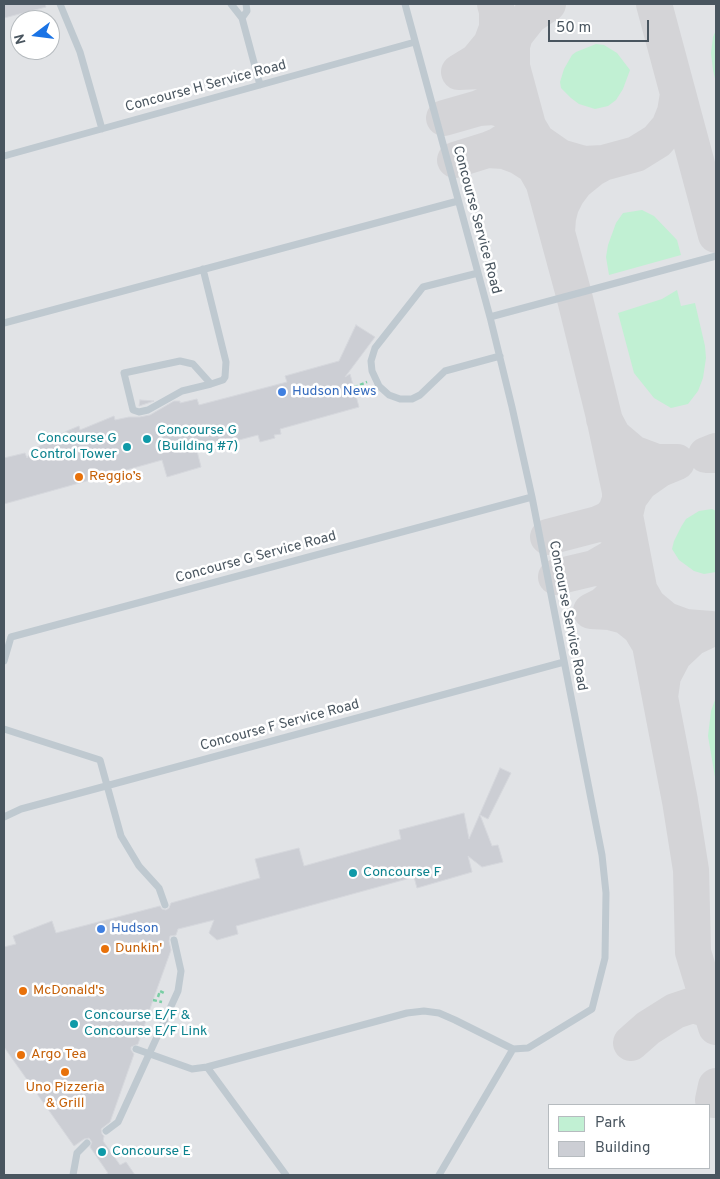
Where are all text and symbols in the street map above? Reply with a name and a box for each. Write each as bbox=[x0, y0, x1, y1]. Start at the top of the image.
north arrow bbox=[10, 10, 60, 60]
scale bar bbox=[550, 10, 651, 42]
text: 50 m bbox=[556, 19, 591, 38]
text: N bbox=[11, 32, 31, 46]
street label: Concourse H Service Road bbox=[124, 57, 288, 117]
street label: Concourse Service Road bbox=[448, 144, 504, 296]
place label: Hudson News bbox=[292, 384, 377, 400]
marker: Hudson News bbox=[276, 386, 288, 398]
place label: Concourse G (Building #7) bbox=[157, 423, 238, 456]
place label: Concourse G Control Tower bbox=[30, 431, 117, 464]
marker: Concourse G (Building #7) bbox=[141, 433, 153, 445]
marker: Concourse G Control Tower bbox=[121, 441, 133, 453]
place label: Reggio’s bbox=[89, 469, 142, 485]
marker: Reggio’s bbox=[73, 471, 85, 483]
street label: Concourse G Service Road bbox=[174, 528, 338, 588]
street label: Concourse Service Road bbox=[544, 539, 590, 693]
street label: Concourse F Service Road bbox=[199, 697, 361, 755]
place label: Concourse F bbox=[363, 865, 441, 881]
marker: Concourse F bbox=[347, 867, 359, 879]
place label: Hudson bbox=[111, 921, 159, 937]
marker: Hudson bbox=[95, 923, 107, 935]
place label: Dunkin' bbox=[115, 941, 162, 957]
marker: Dunkin' bbox=[99, 943, 111, 955]
place label: McDonald's bbox=[33, 983, 105, 999]
marker: McDonald's bbox=[17, 985, 29, 997]
place label: Concourse E/F & Concourse E/F Link bbox=[84, 1008, 207, 1040]
marker: Concourse E/F & Concourse E/F Link bbox=[68, 1018, 80, 1030]
place label: Argo Tea bbox=[31, 1047, 86, 1063]
marker: Argo Tea bbox=[15, 1049, 27, 1061]
marker: Uno Pizzeria & Grill bbox=[59, 1066, 71, 1078]
place label: Uno Pizzeria & Grill bbox=[25, 1080, 105, 1112]
legend bbox=[548, 1104, 710, 1169]
text: Park bbox=[595, 1114, 626, 1133]
text: Building bbox=[595, 1139, 650, 1158]
place label: Concourse E bbox=[112, 1144, 191, 1160]
marker: Concourse E bbox=[96, 1146, 108, 1158]

